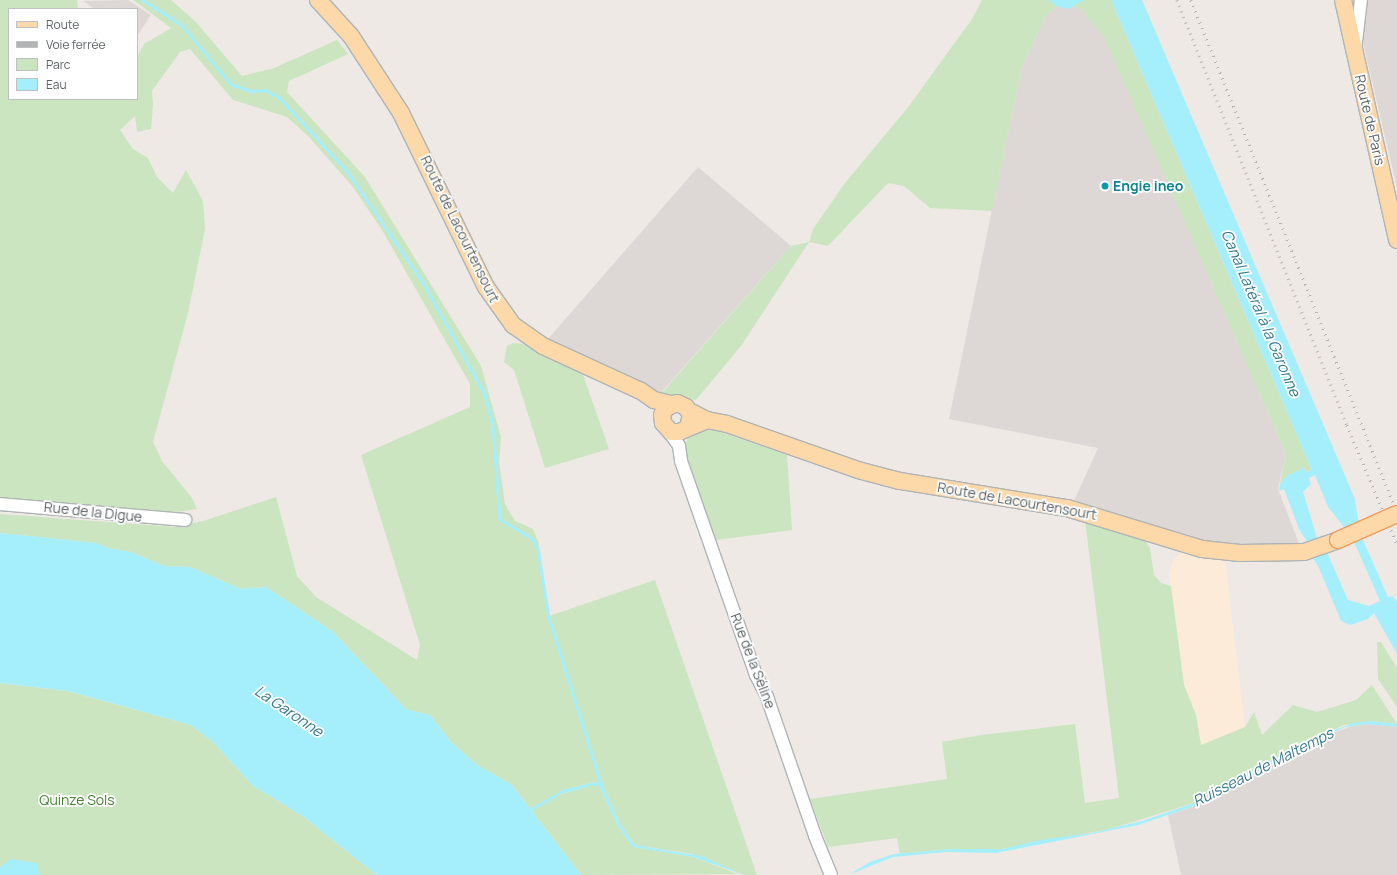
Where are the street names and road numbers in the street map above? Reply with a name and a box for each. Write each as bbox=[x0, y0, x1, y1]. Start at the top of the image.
street label: Route de Paris bbox=[1351, 73, 1389, 167]
street label: Route de Lacourtensourt bbox=[417, 153, 503, 305]
street label: Route de Lacourtensourt bbox=[936, 479, 1098, 523]
street label: Rue de la Digue bbox=[43, 498, 143, 526]
street label: Rue de la Séline bbox=[727, 611, 779, 711]

